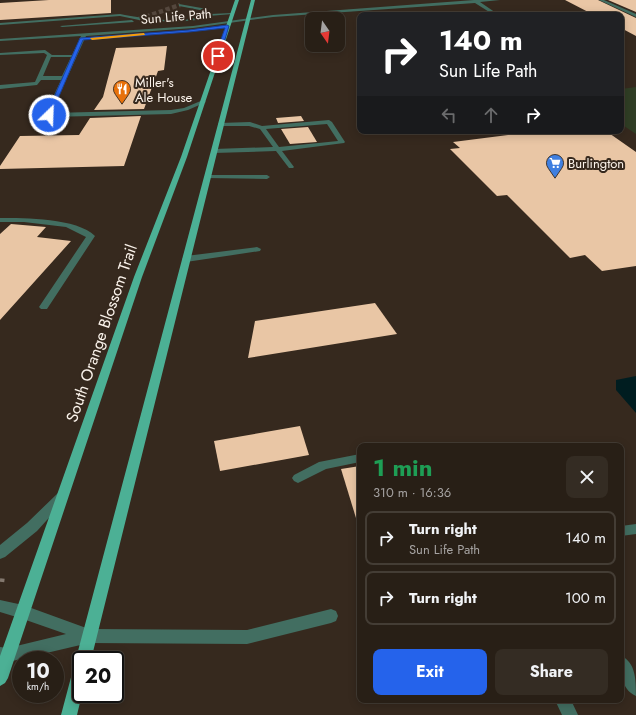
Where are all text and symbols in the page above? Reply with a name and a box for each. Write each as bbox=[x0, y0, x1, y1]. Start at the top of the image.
street label: Sun Life Path bbox=[140, 4, 212, 29]
north arrow bbox=[305, 12, 345, 52]
map controls bbox=[305, 12, 345, 52]
text: 140 m bbox=[439, 20, 523, 61]
icon: right bbox=[373, 28, 425, 80]
pin bbox=[201, 39, 235, 73]
icon: arrive bbox=[207, 45, 229, 67]
text: Sun Life Path bbox=[439, 58, 538, 84]
place label: Miller's Ale House bbox=[135, 73, 193, 107]
restaurant icon: Miller's Ale House bbox=[112, 79, 132, 104]
position arrow bbox=[28, 94, 70, 136]
icon: left bbox=[438, 104, 460, 126]
icon: ahead bbox=[480, 104, 502, 126]
icon: right bbox=[522, 104, 544, 126]
supermarket icon: Burlington bbox=[545, 153, 565, 178]
place label: Burlington bbox=[568, 154, 624, 173]
street label: South Orange Blossom Trail bbox=[60, 241, 143, 425]
text: 1 min bbox=[373, 450, 433, 485]
button: close bbox=[566, 456, 608, 498]
text: 310 m · 16:36 bbox=[373, 483, 451, 502]
text: Turn right bbox=[409, 518, 477, 540]
icon: right bbox=[375, 527, 397, 549]
text: 140 m bbox=[565, 527, 606, 549]
text: Sun Life Path bbox=[409, 540, 480, 559]
icon: right bbox=[375, 587, 397, 609]
text: Turn right bbox=[409, 587, 477, 609]
text: 100 m bbox=[565, 587, 606, 609]
button: Exit bbox=[373, 649, 487, 695]
button: Share bbox=[495, 649, 608, 695]
speed limit sign: 20 bbox=[72, 651, 124, 703]
text: 10 bbox=[26, 657, 50, 686]
text: km/h bbox=[27, 679, 49, 694]

